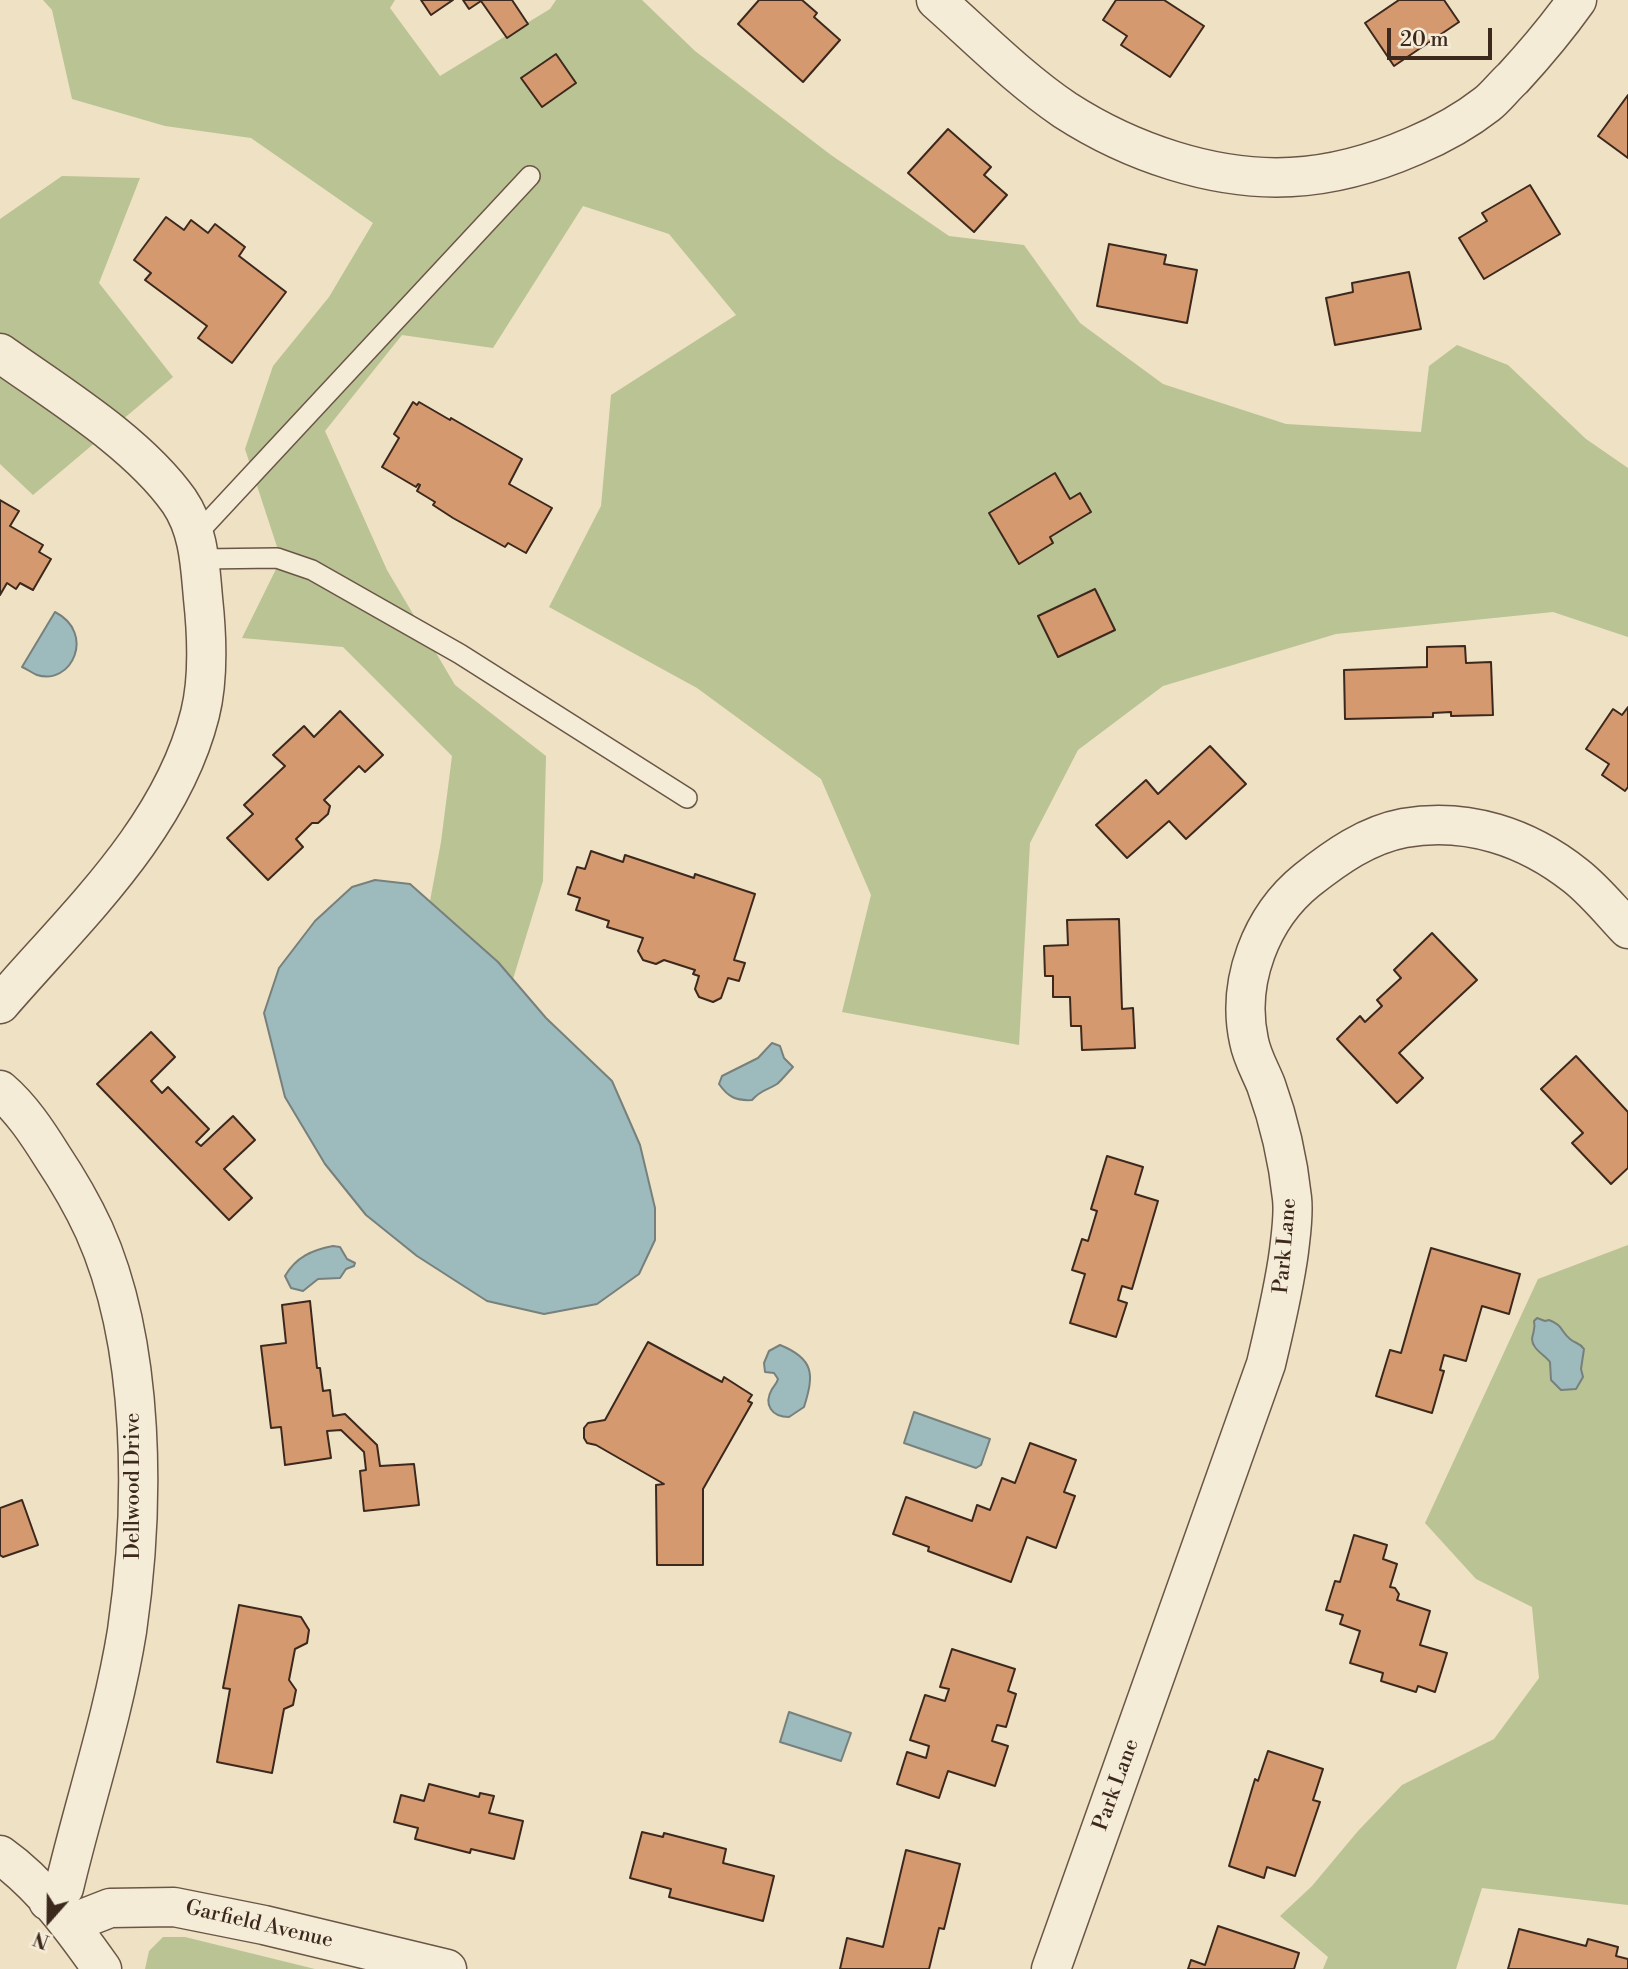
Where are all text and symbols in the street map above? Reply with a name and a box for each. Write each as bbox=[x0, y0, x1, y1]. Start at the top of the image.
scale bar bbox=[1390, 14, 1495, 58]
text: 20 m bbox=[1400, 27, 1449, 53]
street label: Park Lane bbox=[1269, 1197, 1303, 1295]
street label: Dellwood Drive bbox=[121, 1413, 147, 1559]
street label: Park Lane bbox=[1089, 1736, 1145, 1834]
north arrow bbox=[14, 1885, 84, 1955]
street label: Garfield Avenue bbox=[183, 1896, 335, 1954]
text: N bbox=[30, 1926, 53, 1954]

